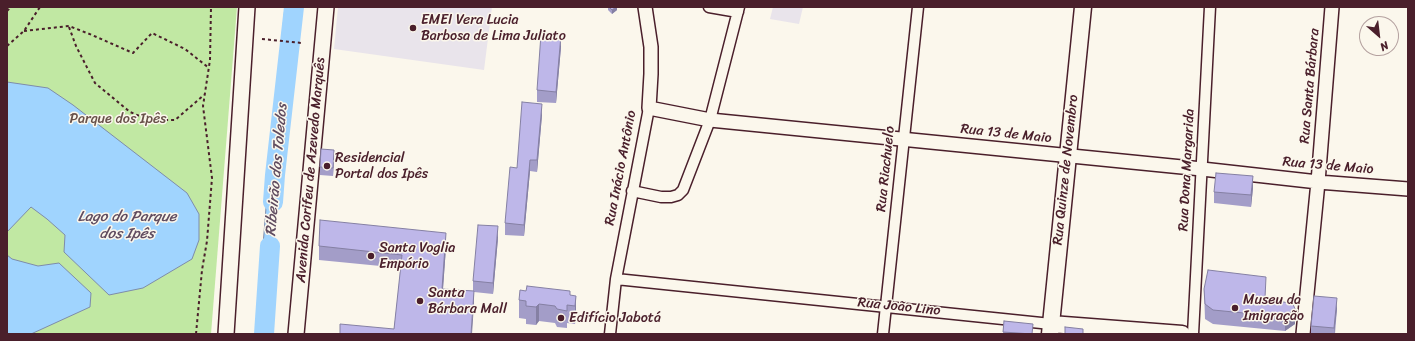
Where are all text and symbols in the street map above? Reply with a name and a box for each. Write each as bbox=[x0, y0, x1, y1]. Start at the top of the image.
place label: EMEI Vera Lucia Barbosa de Lima Juliato bbox=[421, 12, 566, 44]
north arrow bbox=[1359, 16, 1399, 56]
marker: EMEI Vera Lucia Barbosa de Lima Juliato bbox=[408, 23, 418, 33]
street label: Rua Santa Bárbara bbox=[1297, 28, 1323, 144]
text: N bbox=[1377, 36, 1392, 56]
street label: Avenida Corifeu de Azevedo Marquês bbox=[293, 57, 329, 283]
street label: Rua Quinze de Novembro bbox=[1050, 94, 1082, 246]
water label: Ribeirão dos Toledos bbox=[262, 103, 292, 237]
street label: Rua Dona Margarida bbox=[1175, 108, 1199, 232]
street label: Rua Inácio Antônio bbox=[602, 109, 640, 227]
park label: Parque dos Ipês bbox=[69, 111, 167, 127]
street label: Rua 13 de Maio bbox=[960, 121, 1052, 147]
street label: Rua Riachuelo bbox=[873, 125, 899, 213]
place label: Residencial Portal dos Ipês bbox=[335, 150, 428, 182]
street label: Rua 13 de Maio bbox=[1282, 154, 1374, 178]
marker: Residencial Portal dos Ipês bbox=[322, 161, 332, 171]
water label: Lago do Parque dos Ipês bbox=[78, 208, 176, 243]
place label: Santa Voglia Empório bbox=[379, 240, 455, 272]
marker: Santa Voglia Empório bbox=[366, 251, 376, 261]
place label: Santa Bárbara Mall bbox=[428, 285, 507, 318]
place label: Museu da Imigração bbox=[1243, 292, 1304, 324]
street label: Rua João Lino bbox=[857, 294, 941, 320]
marker: Santa Bárbara Mall bbox=[415, 296, 425, 306]
marker: Museu da Imigração bbox=[1230, 303, 1240, 313]
place label: Edifício Jabotá bbox=[569, 310, 661, 326]
marker: Edifício Jabotá bbox=[556, 313, 566, 323]

